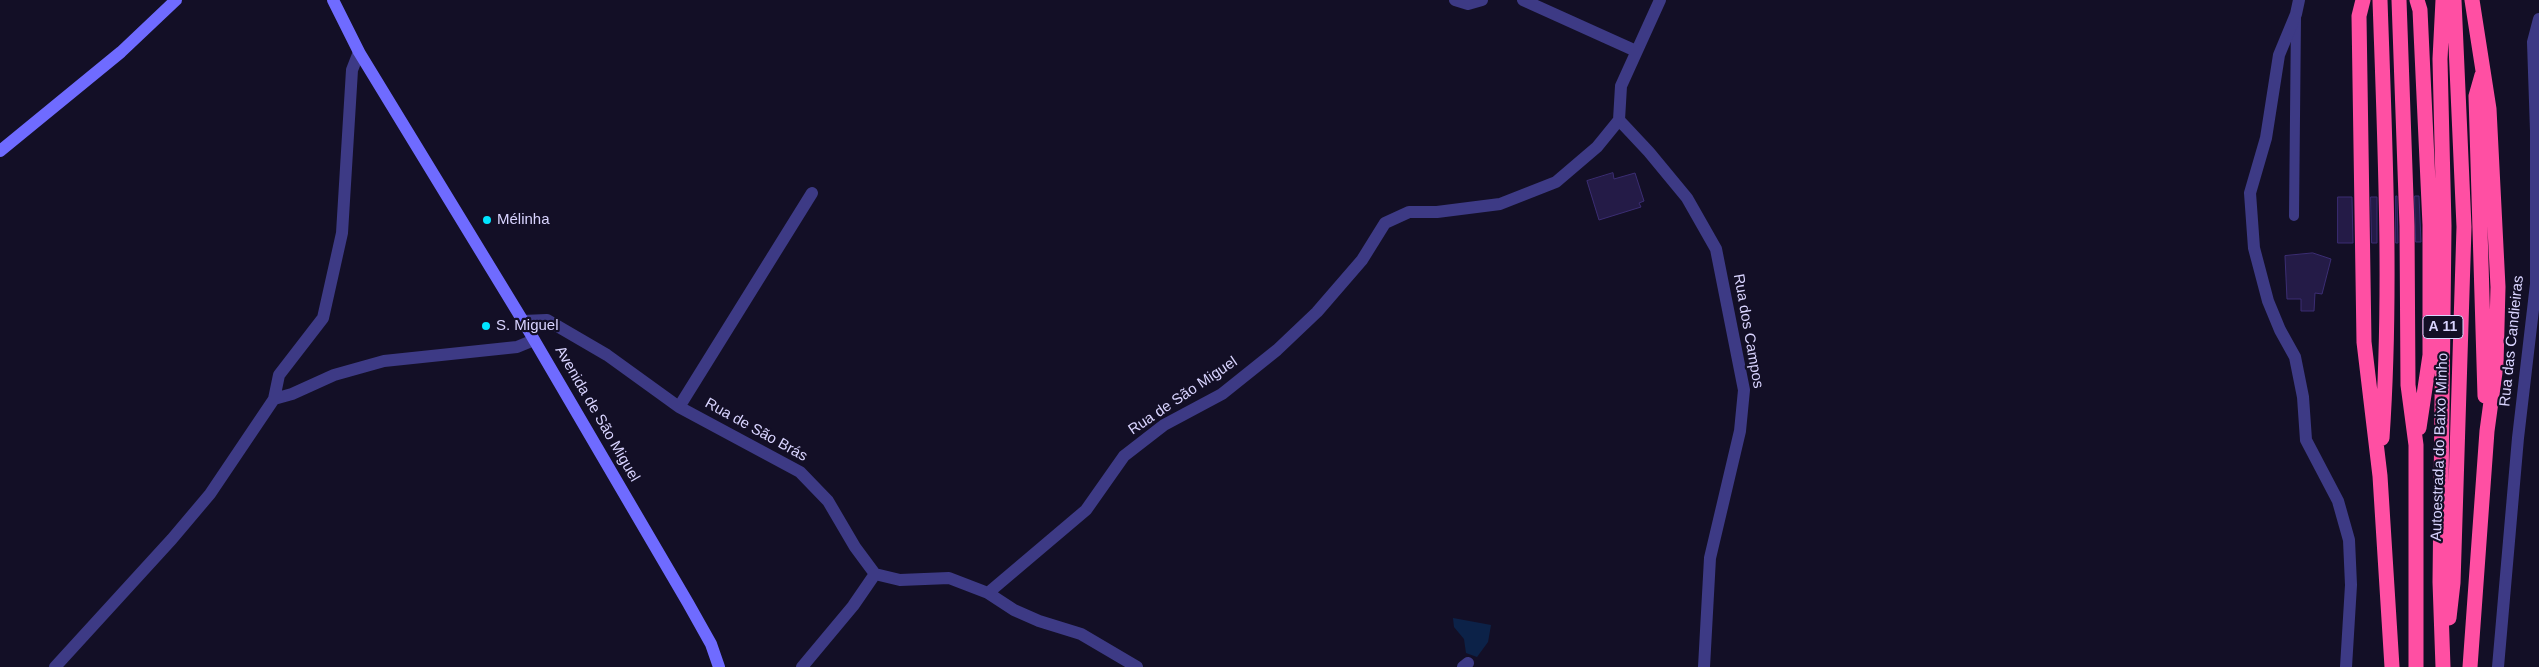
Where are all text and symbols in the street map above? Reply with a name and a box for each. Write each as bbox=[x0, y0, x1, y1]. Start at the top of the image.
place label: Mélinha bbox=[497, 211, 550, 229]
marker: Mélinha bbox=[481, 214, 493, 226]
street label: Rua dos Campos bbox=[1729, 272, 1767, 390]
street label: Rua das Candieiras bbox=[2496, 275, 2528, 407]
road number: A 11 bbox=[2423, 316, 2463, 338]
place label: S. Miguel bbox=[496, 317, 559, 335]
marker: S. Miguel bbox=[480, 320, 492, 332]
street label: Avenida de São Miguel bbox=[551, 343, 643, 485]
street label: Rua de São Miguel bbox=[1125, 353, 1241, 439]
street label: Autoestrada do Baixo Minho bbox=[2428, 353, 2452, 541]
street label: Rua de São Brás bbox=[702, 394, 810, 466]

